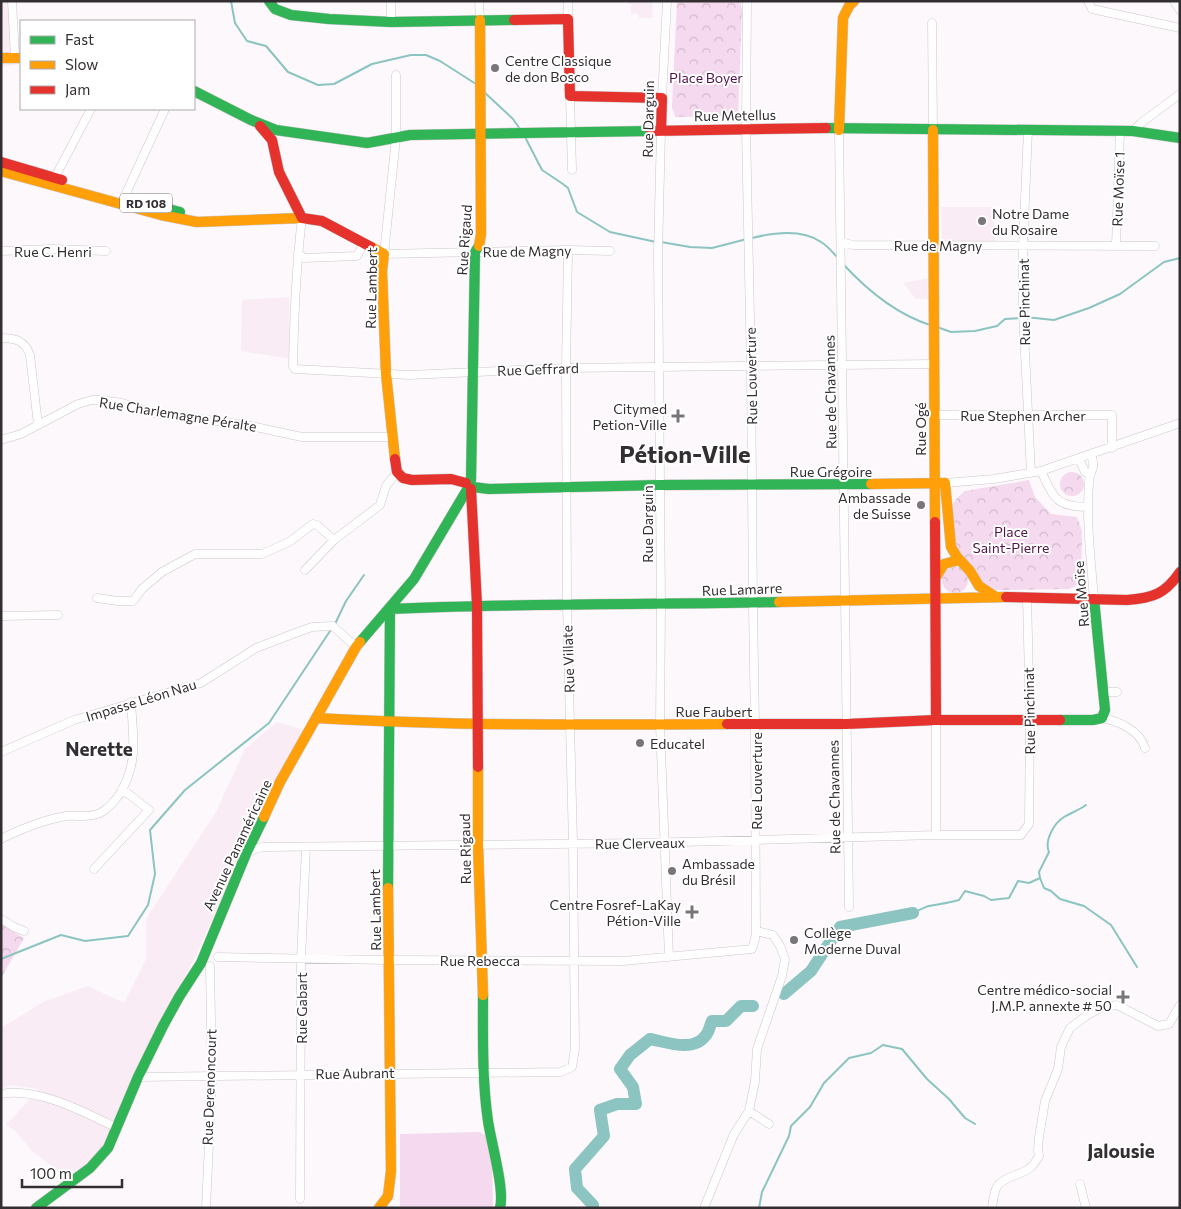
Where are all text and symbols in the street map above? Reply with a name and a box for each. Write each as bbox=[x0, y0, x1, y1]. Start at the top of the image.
legend bbox=[20, 20, 195, 110]
text: Fast bbox=[65, 30, 94, 48]
place label: Centre Classique de don Bosco bbox=[505, 52, 611, 85]
text: Slow bbox=[65, 55, 98, 73]
marker: Centre Classique de don Bosco bbox=[489, 62, 501, 74]
park label: Place Boyer bbox=[669, 69, 743, 86]
text: Jam bbox=[65, 80, 90, 98]
street label: Rue Darguin bbox=[639, 80, 657, 158]
street label: Rue Metellus bbox=[694, 106, 776, 124]
street label: Rue Moïse 1 bbox=[1108, 151, 1128, 227]
road number: RD 108 bbox=[120, 194, 172, 212]
street label: Rue Rigaud bbox=[453, 204, 475, 276]
place label: Notre Dame du Rosaire bbox=[992, 205, 1069, 238]
marker: Notre Dame du Rosaire bbox=[976, 215, 988, 227]
street label: Rue de Magny bbox=[894, 237, 982, 254]
street label: Rue de Magny bbox=[483, 242, 571, 260]
street label: Rue C. Henri bbox=[14, 243, 92, 260]
street label: Rue Lambert bbox=[362, 247, 380, 329]
street label: Rue Pinchinat bbox=[1015, 258, 1033, 346]
street label: Rue Louverture bbox=[742, 327, 760, 425]
street label: Rue de Chavannes bbox=[821, 335, 839, 449]
street label: Rue Geffrard bbox=[497, 359, 579, 379]
street label: Rue Charlemagne Péralte bbox=[98, 393, 258, 435]
place label: Citymed Petion-Ville bbox=[593, 400, 667, 433]
street label: Rue Ogé bbox=[912, 402, 929, 456]
street label: Rue Stephen Archer bbox=[960, 407, 1086, 424]
marker: Citymed Petion-Ville bbox=[671, 409, 685, 423]
district label: Pétion-Ville bbox=[619, 439, 751, 468]
street label: Rue Grégoire bbox=[790, 463, 872, 480]
street label: Rue Darguin bbox=[639, 485, 656, 563]
place label: Ambassade de Suisse bbox=[838, 489, 911, 522]
marker: Ambassade de Suisse bbox=[915, 499, 927, 511]
park label: Place Saint-Pierre bbox=[973, 523, 1049, 556]
street label: Rue Moïse bbox=[1070, 560, 1092, 628]
street label: Rue Lamarre bbox=[702, 579, 782, 599]
street label: Rue Villate bbox=[558, 625, 578, 693]
street label: Rue Pinchinat bbox=[1020, 667, 1038, 755]
street label: Impasse Léon Nau bbox=[84, 675, 198, 725]
street label: Rue Faubert bbox=[675, 703, 753, 720]
street label: Rue Louverture bbox=[748, 732, 765, 830]
place label: Educatel bbox=[650, 735, 705, 752]
district label: Nerette bbox=[65, 737, 133, 760]
marker: Educatel bbox=[634, 737, 646, 749]
street label: Rue de Chavannes bbox=[825, 740, 843, 854]
street label: Avenue Panaméricaine bbox=[199, 777, 275, 913]
street label: Rue Rigaud bbox=[456, 813, 474, 885]
street label: Rue Clerveaux bbox=[595, 834, 686, 852]
place label: Ambassade du Brésil bbox=[682, 855, 755, 888]
marker: Ambassade du Brésil bbox=[666, 865, 678, 877]
street label: Rue Lambert bbox=[366, 869, 384, 951]
place label: Centre Fosref-LaKay Pétion-Ville bbox=[550, 896, 681, 929]
marker: Centre Fosref-LaKay Pétion-Ville bbox=[685, 905, 699, 919]
place label: Collège Moderne Duval bbox=[804, 924, 901, 957]
marker: Collège Moderne Duval bbox=[788, 934, 800, 946]
street label: Rue Rebecca bbox=[440, 952, 520, 969]
street label: Rue Gabart bbox=[293, 972, 310, 1044]
place label: Centre médico-social J.M.P. annexte # 50 bbox=[977, 981, 1112, 1014]
marker: Centre médico-social J.M.P. annexte # 50 bbox=[1116, 990, 1130, 1004]
street label: Rue Derenoncourt bbox=[198, 1028, 220, 1146]
street label: Rue Aubrant bbox=[315, 1064, 395, 1082]
district label: Jalousie bbox=[1087, 1139, 1155, 1162]
scale bar bbox=[22, 1156, 122, 1188]
text: 100 m bbox=[30, 1164, 72, 1182]

